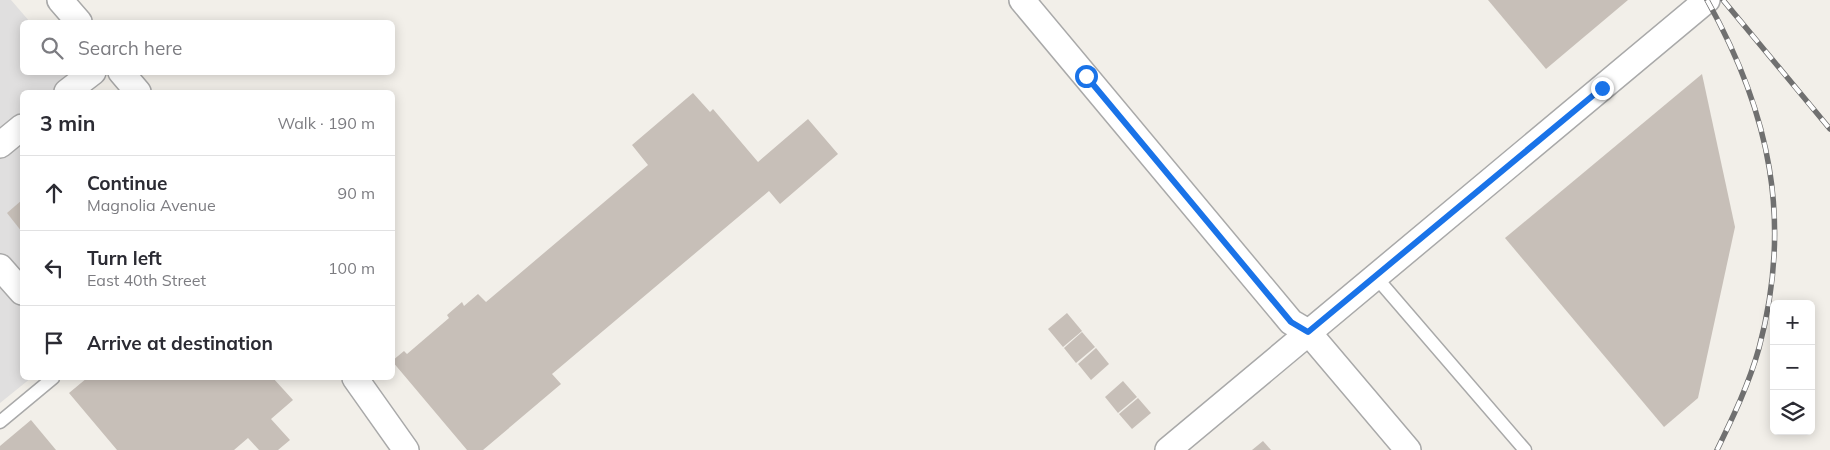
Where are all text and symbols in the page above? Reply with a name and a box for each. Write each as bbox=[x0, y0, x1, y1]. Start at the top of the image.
search box bbox=[20, 20, 395, 75]
icon: search bbox=[38, 34, 66, 62]
text: Search here bbox=[78, 36, 182, 60]
route start bbox=[1075, 65, 1098, 88]
route end bbox=[1591, 77, 1614, 100]
text: 3 min bbox=[40, 110, 95, 136]
text: Walk · 190 m bbox=[277, 113, 375, 133]
text: Continue bbox=[87, 171, 167, 195]
icon: ahead bbox=[40, 179, 68, 207]
text: 90 m bbox=[338, 183, 375, 203]
text: Magnolia Avenue bbox=[87, 195, 216, 215]
text: Turn left bbox=[87, 246, 162, 270]
icon: left bbox=[40, 254, 68, 282]
text: 100 m bbox=[328, 258, 375, 278]
text: East 40th Street bbox=[87, 270, 206, 290]
map controls bbox=[1770, 300, 1815, 435]
button: + bbox=[1770, 300, 1815, 345]
icon: arrive bbox=[40, 329, 68, 357]
text: Arrive at destination bbox=[87, 331, 273, 355]
button: − bbox=[1770, 345, 1815, 390]
button: layers bbox=[1770, 390, 1815, 435]

